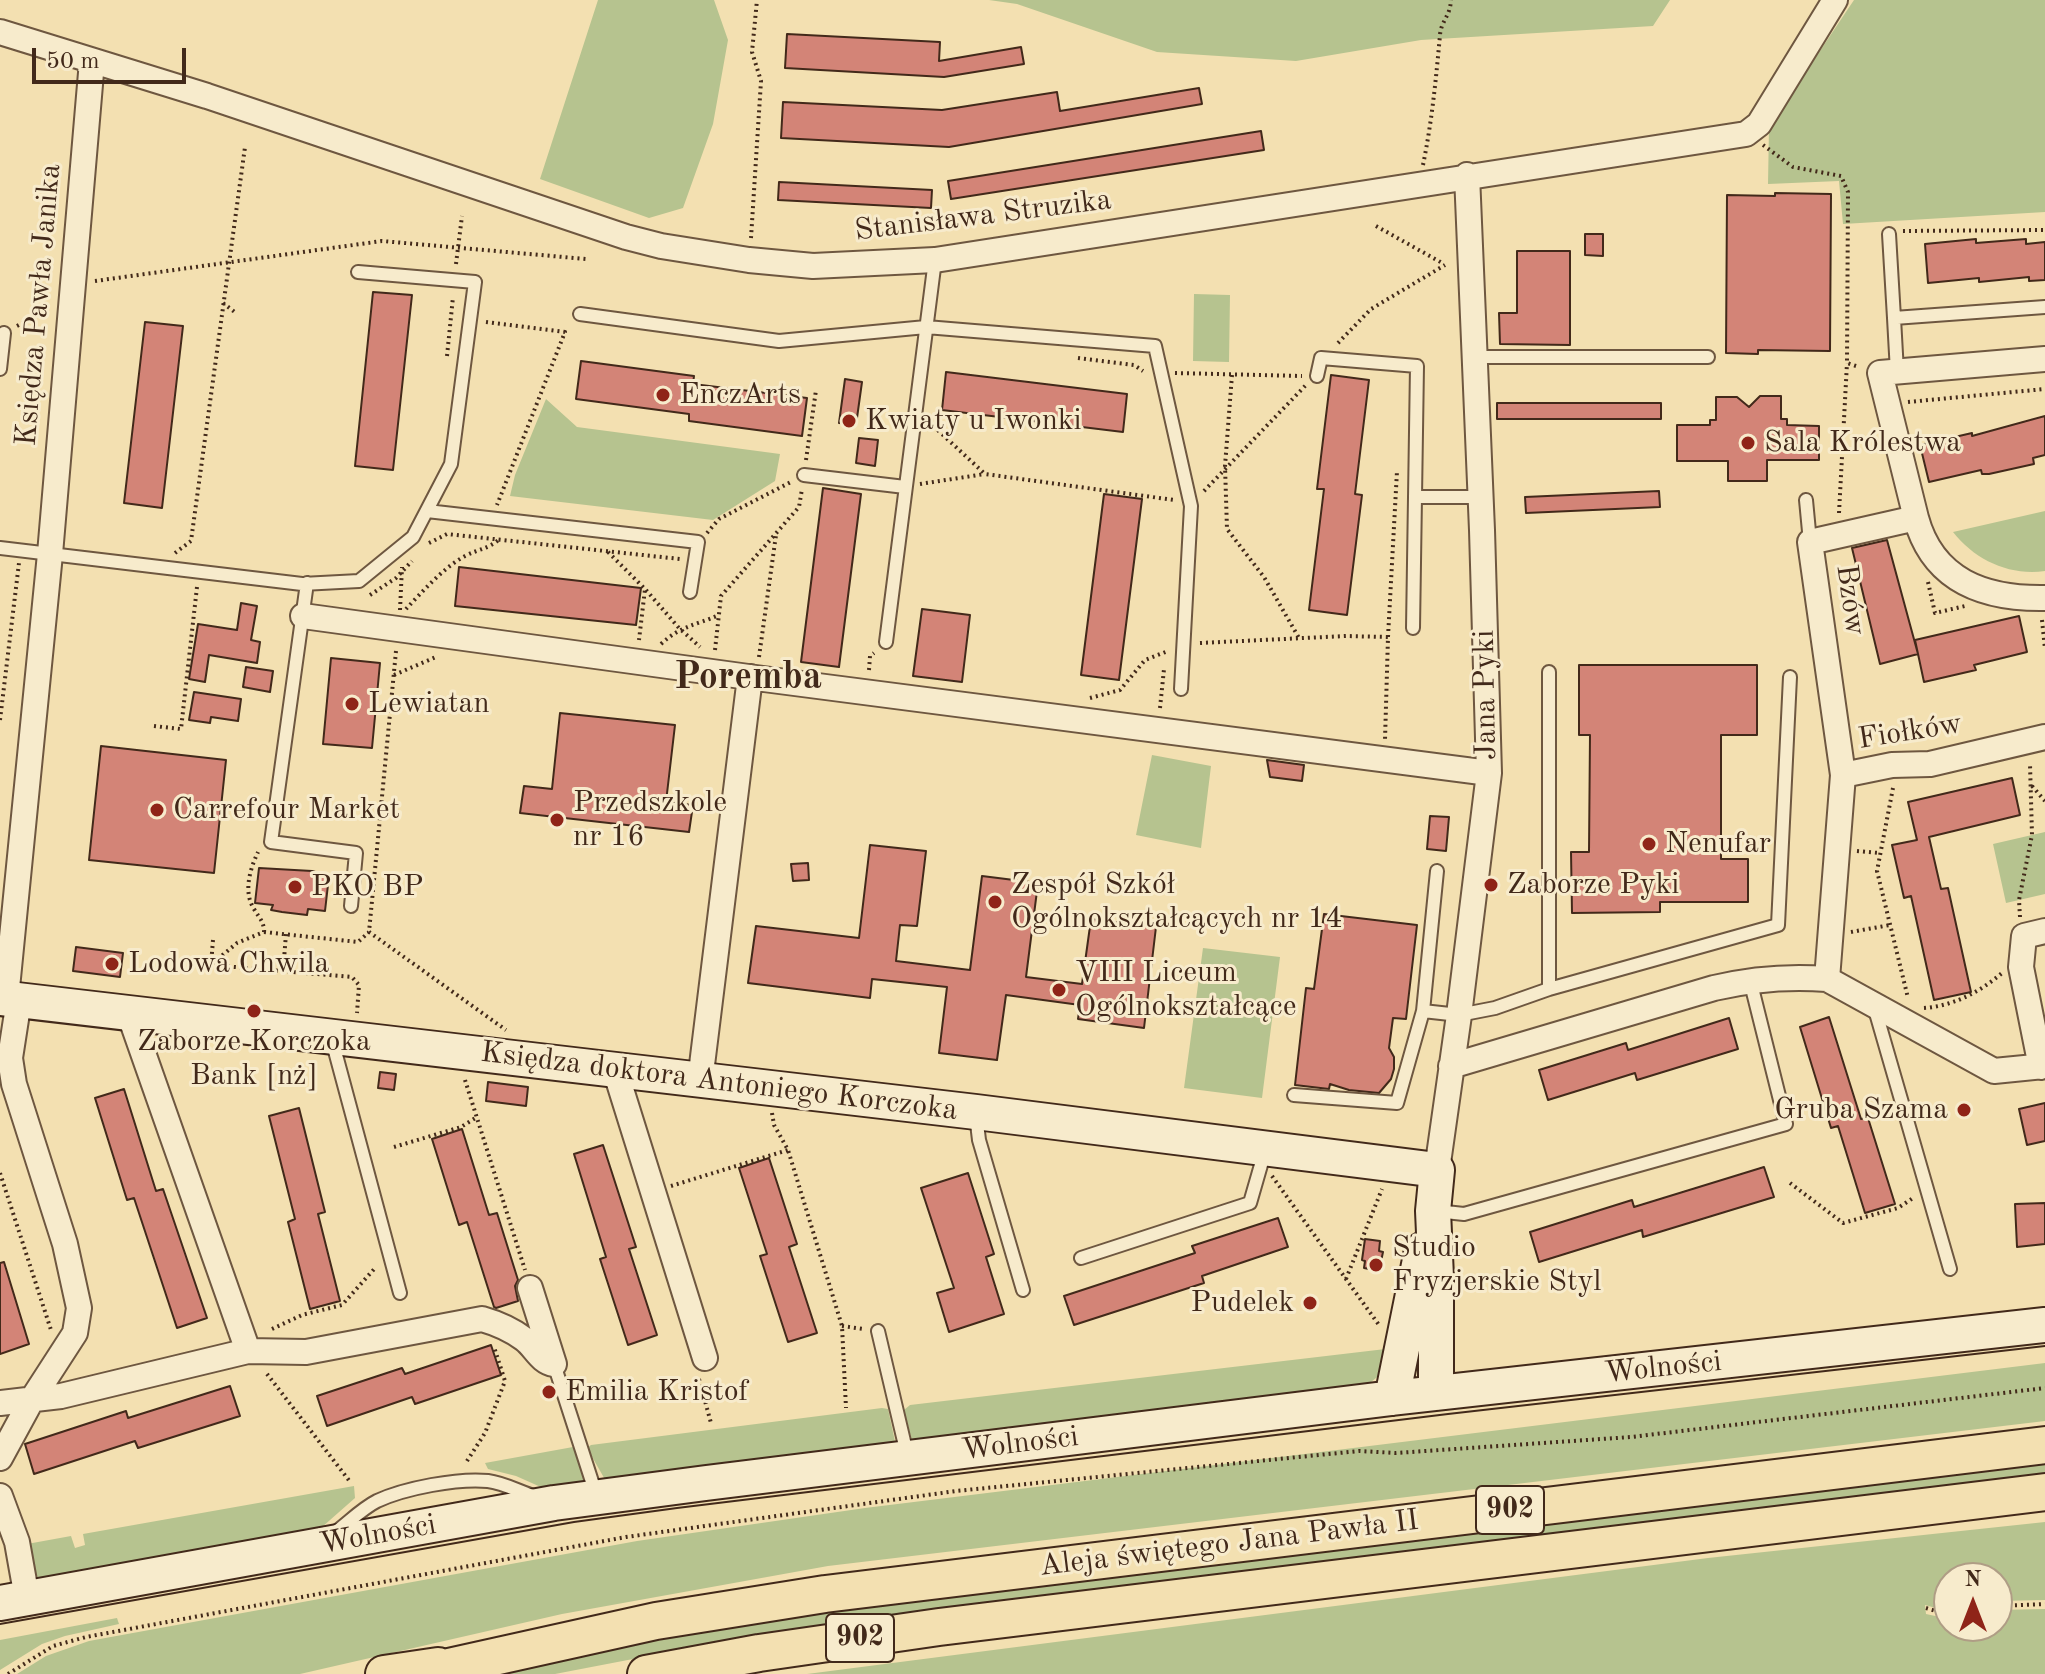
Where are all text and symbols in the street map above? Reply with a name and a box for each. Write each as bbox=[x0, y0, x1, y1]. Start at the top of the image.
scale bar bbox=[36, 32, 190, 82]
text: 50 m bbox=[46, 50, 100, 74]
street label: Księdza Pawła Janika bbox=[9, 162, 69, 448]
street label: Stanisława Struzika bbox=[853, 182, 1113, 250]
place label: EnczArts bbox=[679, 377, 801, 413]
marker: EnczArts bbox=[654, 386, 672, 404]
place label: Kwiaty u Iwonki bbox=[865, 403, 1082, 439]
marker: Kwiaty u Iwonki bbox=[840, 412, 858, 430]
place label: Sala Królestwa bbox=[1764, 425, 1961, 461]
marker: Sala Królestwa bbox=[1739, 434, 1757, 452]
street label: Bzów bbox=[1827, 562, 1873, 638]
street label: Jana Pyki bbox=[1467, 629, 1505, 761]
district label: Poremba bbox=[674, 655, 822, 701]
place label: Lewiatan bbox=[368, 686, 490, 722]
marker: Lewiatan bbox=[343, 695, 361, 713]
street label: Fiołków bbox=[1855, 706, 1965, 758]
place label: Przedszkole nr 16 bbox=[573, 785, 727, 856]
place label: Carrefour Market bbox=[173, 792, 400, 828]
marker: Carrefour Market bbox=[148, 801, 166, 819]
marker: Przedszkole nr 16 bbox=[548, 811, 566, 829]
place label: Nenufar bbox=[1665, 826, 1771, 862]
marker: Nenufar bbox=[1640, 835, 1658, 853]
place label: Zespół Szkół Ogólnokształcących nr 14 bbox=[1011, 867, 1343, 938]
place label: Zaborze Pyki bbox=[1507, 867, 1679, 903]
place label: PKO BP bbox=[311, 869, 423, 905]
marker: Zaborze Pyki bbox=[1482, 876, 1500, 894]
marker: PKO BP bbox=[286, 878, 304, 896]
marker: Zespół Szkół Ogólnokształcących nr 14 bbox=[986, 893, 1004, 911]
place label: Lodowa Chwila bbox=[128, 946, 329, 982]
marker: Lodowa Chwila bbox=[103, 955, 121, 973]
place label: VIII Liceum Ogólnokształcące bbox=[1075, 955, 1296, 1026]
marker: VIII Liceum Ogólnokształcące bbox=[1050, 981, 1068, 999]
marker: Zaborze Korczoka Bank [nż] bbox=[245, 1002, 263, 1020]
place label: Zaborze Korczoka Bank [nż] bbox=[137, 1024, 371, 1094]
street label: Księdza doktora Antoniego Korczoka bbox=[478, 1035, 960, 1129]
place label: Gruba Szama bbox=[1774, 1092, 1948, 1128]
marker: Gruba Szama bbox=[1955, 1101, 1973, 1119]
place label: Studio Fryzjerskie Styl bbox=[1392, 1230, 1601, 1300]
marker: Studio Fryzjerskie Styl bbox=[1367, 1256, 1385, 1274]
place label: Pudelek bbox=[1191, 1285, 1294, 1321]
marker: Pudelek bbox=[1301, 1294, 1319, 1312]
street label: Wolności bbox=[1603, 1344, 1723, 1392]
place label: Emilia Kristof bbox=[565, 1374, 748, 1410]
marker: Emilia Kristof bbox=[540, 1383, 558, 1401]
street label: Wolności bbox=[960, 1419, 1080, 1469]
road number: 902 bbox=[1476, 1486, 1544, 1534]
street label: Aleja świętego Jana Pawła II bbox=[1037, 1503, 1421, 1585]
street label: Wolności bbox=[317, 1507, 439, 1563]
north arrow bbox=[1933, 1562, 2013, 1642]
text: N bbox=[1965, 1569, 1981, 1591]
road number: 902 bbox=[826, 1614, 894, 1662]

